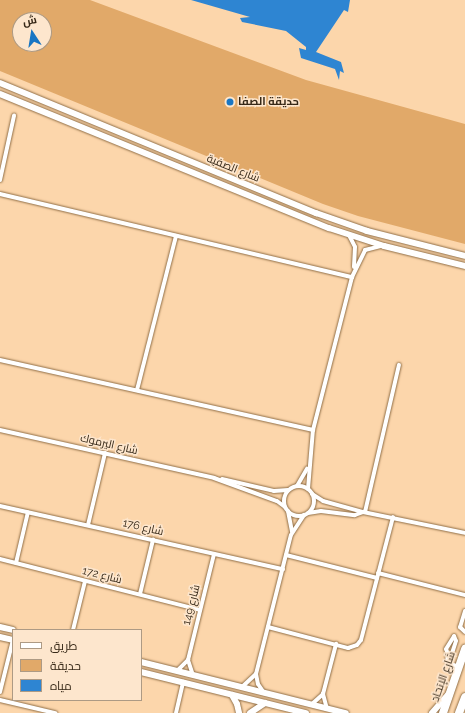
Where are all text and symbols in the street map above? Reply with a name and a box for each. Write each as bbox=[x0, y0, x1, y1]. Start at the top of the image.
north arrow bbox=[12, 12, 52, 52]
text: ش bbox=[21, 13, 38, 29]
place label: حديقة الصفا bbox=[238, 95, 299, 109]
marker: حديقة الصفا bbox=[225, 97, 235, 107]
street label: شارع الصفية bbox=[205, 152, 261, 186]
street label: شارع اليرموك bbox=[79, 432, 139, 458]
street label: شارع 176 bbox=[121, 517, 165, 539]
street label: شارع 172 bbox=[81, 565, 123, 587]
street label: شارع 149 bbox=[181, 583, 203, 627]
legend bbox=[12, 629, 142, 701]
text: طريق bbox=[50, 639, 77, 653]
street label: شارع الإتحاد bbox=[429, 650, 459, 704]
text: حديقة bbox=[50, 659, 81, 673]
text: مياه bbox=[50, 679, 72, 693]

